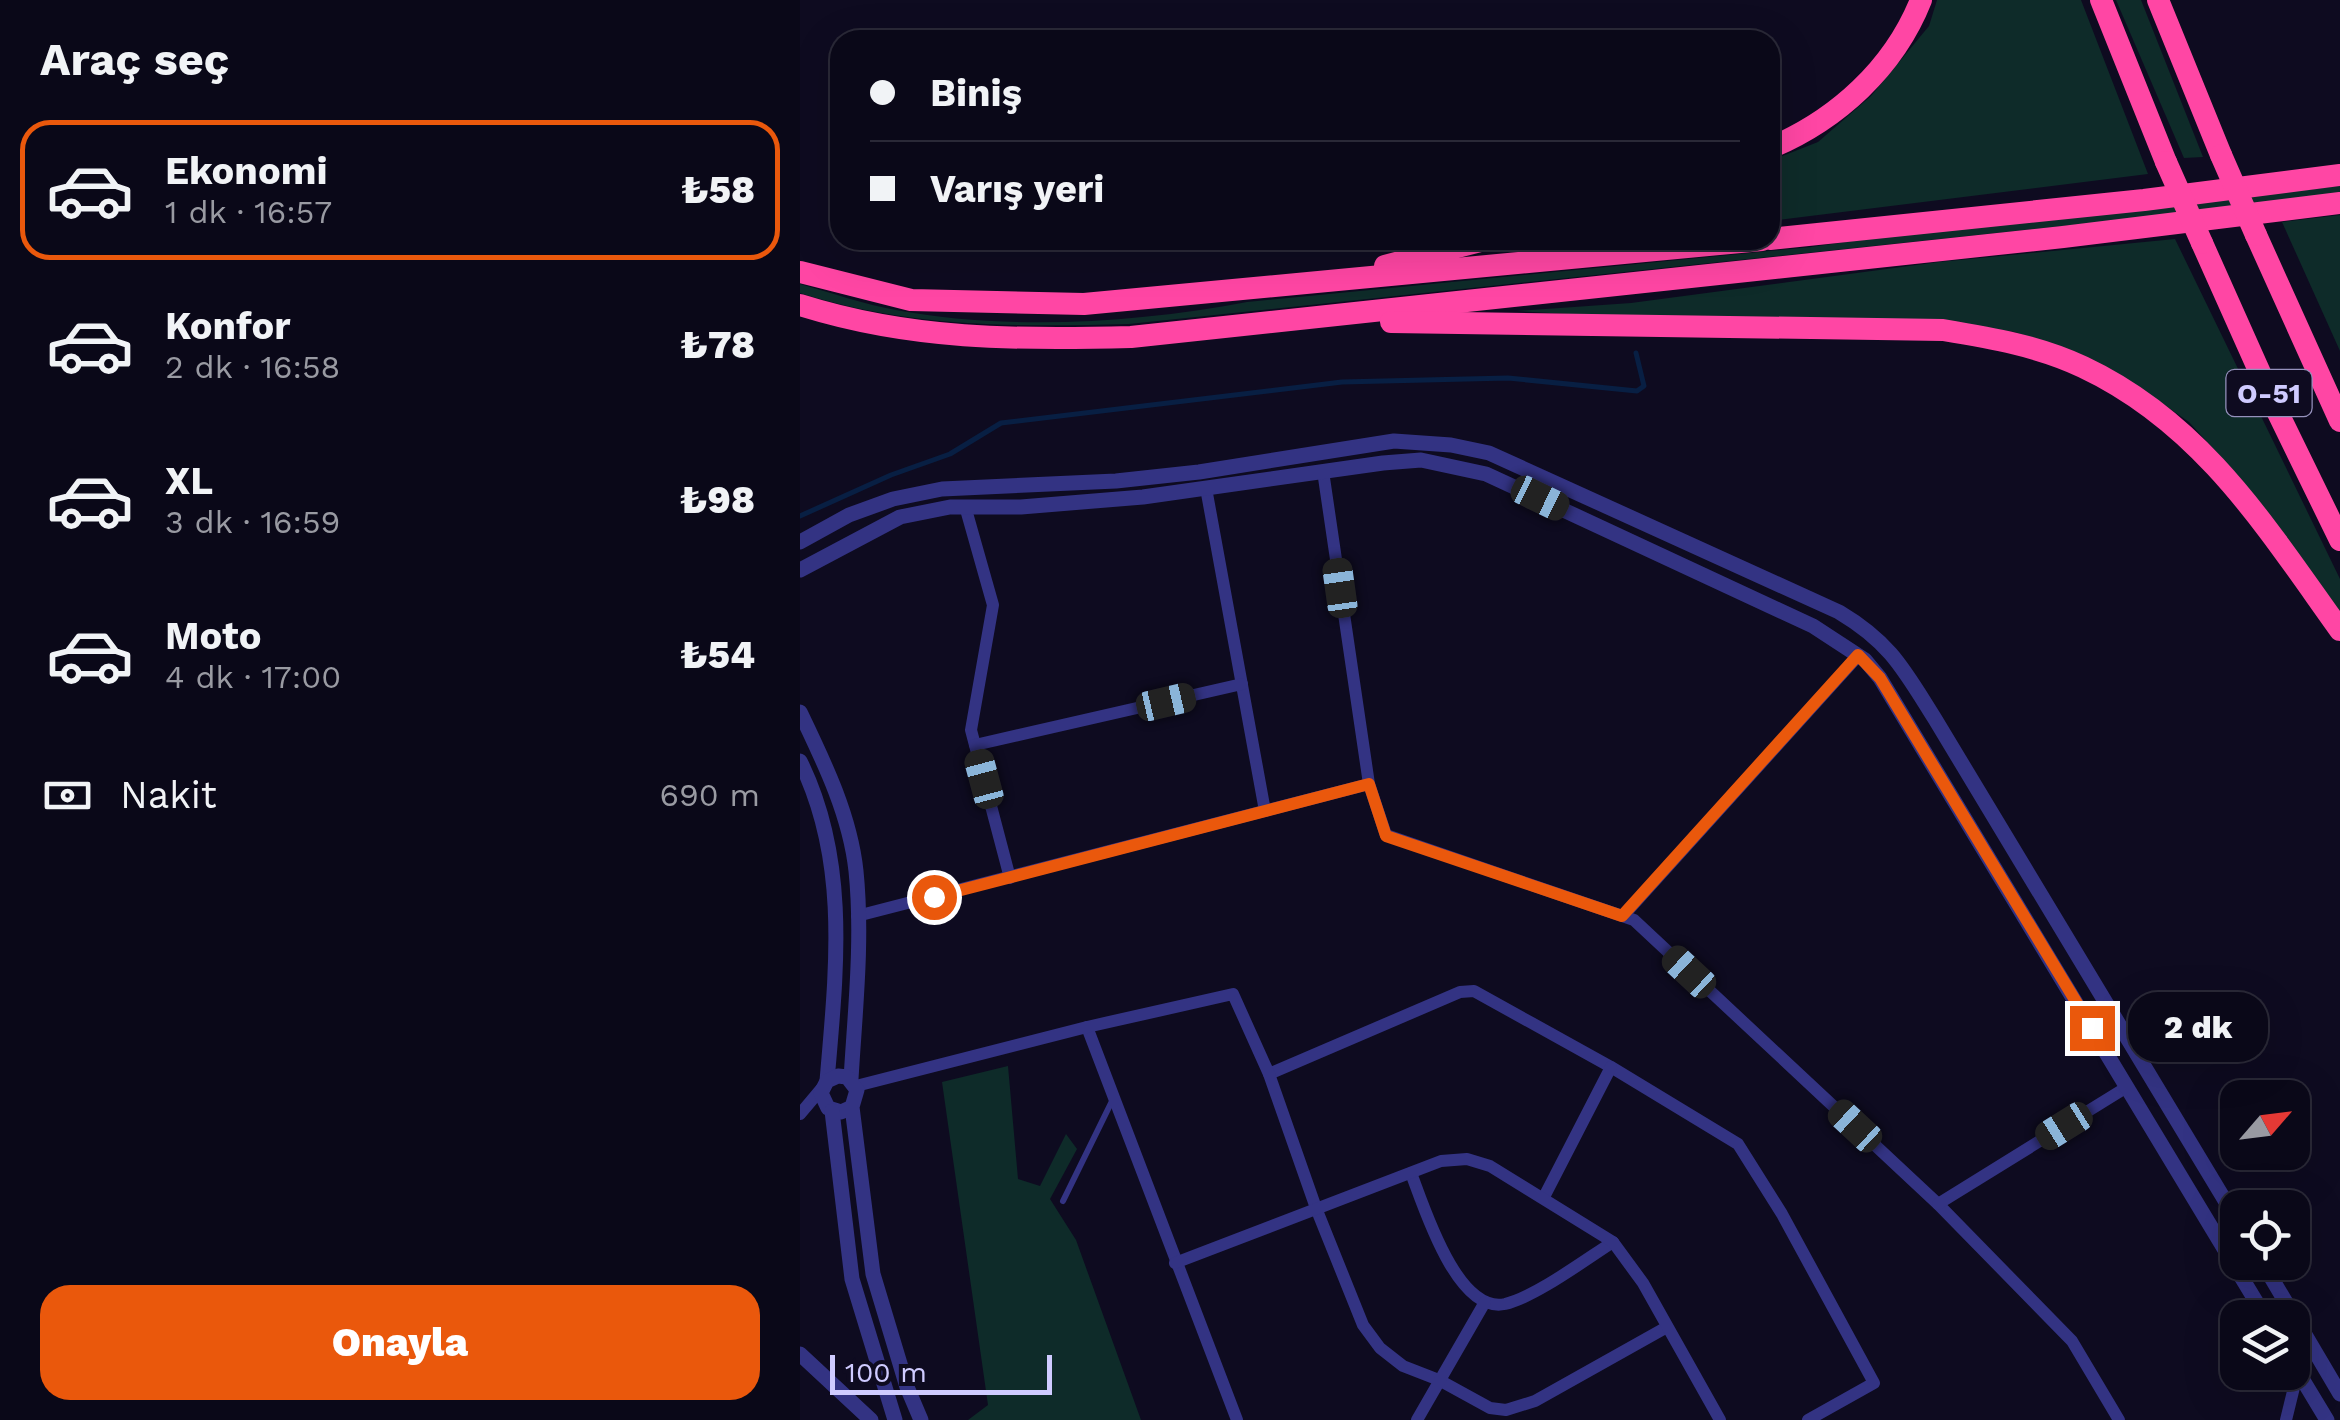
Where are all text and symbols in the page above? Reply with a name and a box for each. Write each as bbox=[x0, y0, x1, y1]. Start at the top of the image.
text: Araç seç bbox=[40, 33, 229, 86]
text: Biniş bbox=[930, 71, 1022, 115]
icon: car bbox=[45, 145, 135, 235]
text: Ekonomi bbox=[165, 149, 328, 193]
text: Varış yeri bbox=[930, 167, 1104, 211]
text: ₺58 bbox=[681, 168, 755, 212]
text: 1 dk · 16:57 bbox=[165, 193, 332, 231]
icon: car bbox=[45, 300, 135, 390]
text: Konfor bbox=[165, 304, 291, 348]
text: ₺78 bbox=[680, 323, 755, 367]
text: 2 dk · 16:58 bbox=[165, 348, 340, 386]
road number: O-51 bbox=[2226, 370, 2312, 416]
icon: car bbox=[45, 455, 135, 545]
text: XL bbox=[165, 459, 213, 503]
car bbox=[1506, 471, 1574, 525]
text: ₺98 bbox=[680, 478, 755, 522]
text: 3 dk · 16:59 bbox=[165, 503, 340, 541]
car bbox=[1321, 556, 1359, 620]
icon: car bbox=[45, 610, 135, 700]
text: Moto bbox=[165, 614, 261, 658]
text: ₺54 bbox=[680, 633, 755, 677]
text: 4 dk · 17:00 bbox=[165, 658, 341, 696]
car bbox=[1133, 681, 1199, 723]
car bbox=[962, 746, 1006, 812]
icon: cash bbox=[40, 768, 95, 823]
text: Nakit bbox=[120, 773, 217, 817]
text: 690 m bbox=[659, 776, 760, 814]
route start bbox=[912, 875, 957, 920]
car bbox=[1657, 941, 1721, 1003]
callout: 2 dk bbox=[2127, 993, 2267, 1063]
route end bbox=[2070, 1006, 2115, 1051]
text: 2 dk bbox=[2164, 1008, 2232, 1046]
north arrow bbox=[2220, 1080, 2310, 1170]
map controls bbox=[2220, 1080, 2310, 1390]
car bbox=[1823, 1095, 1887, 1157]
car bbox=[2031, 1097, 2097, 1155]
button: locate bbox=[2220, 1190, 2310, 1280]
button: Onayla bbox=[40, 1285, 760, 1400]
button: layers bbox=[2220, 1300, 2310, 1390]
scale bar bbox=[830, 1350, 1052, 1394]
text: 100 m bbox=[845, 1356, 927, 1389]

